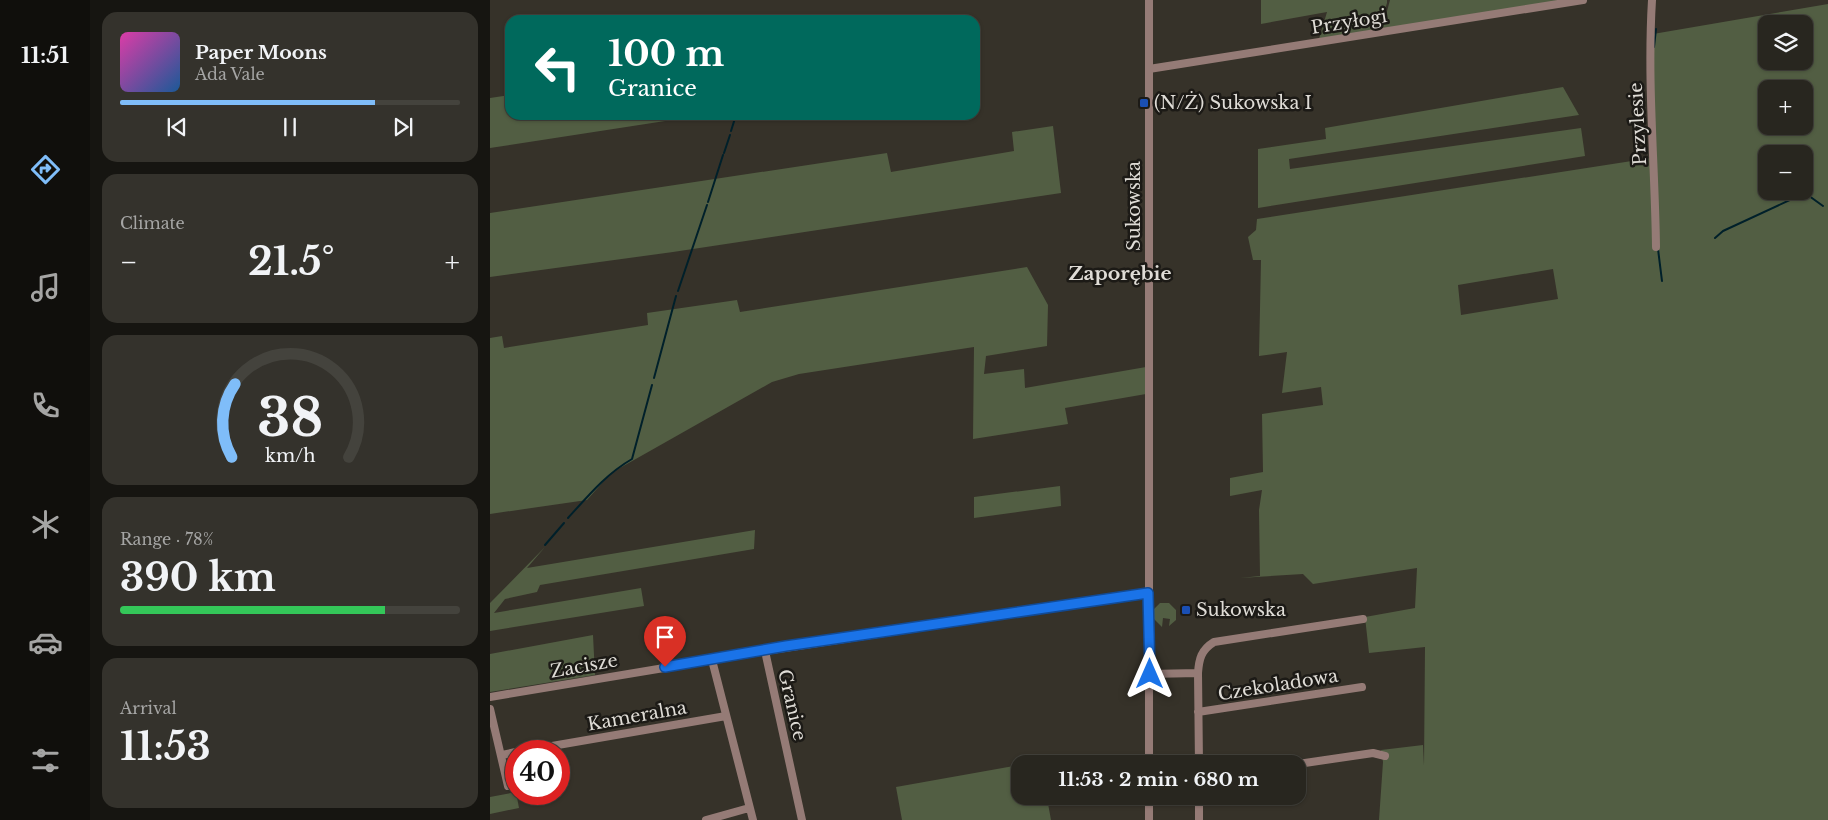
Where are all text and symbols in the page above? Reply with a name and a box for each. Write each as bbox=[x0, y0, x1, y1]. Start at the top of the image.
street label: Przyłogi bbox=[1309, 5, 1389, 39]
map controls bbox=[1758, 15, 1813, 200]
button: layers bbox=[1758, 15, 1813, 70]
text: 100 m bbox=[608, 32, 724, 75]
icon: left bbox=[525, 35, 590, 100]
text: Paper Moons bbox=[195, 41, 327, 64]
text: 11:51 bbox=[21, 42, 69, 69]
text: Ada Vale bbox=[195, 64, 265, 84]
text: Granice bbox=[608, 75, 697, 102]
button: + bbox=[1758, 80, 1813, 135]
street label: Przylesie bbox=[1625, 82, 1651, 166]
place label: (N/Ż) Sukowska I bbox=[1154, 91, 1312, 114]
marker: (N/Ż) Sukowska I bbox=[1138, 97, 1150, 109]
icon: previous bbox=[163, 113, 191, 141]
icon: pause bbox=[276, 113, 304, 141]
icon: next bbox=[389, 113, 417, 141]
button: − bbox=[1758, 145, 1813, 200]
icon: directions bbox=[28, 152, 63, 187]
street label: Sukowska bbox=[1123, 161, 1145, 251]
text: Climate bbox=[120, 213, 185, 233]
text: 21.5° bbox=[248, 238, 334, 285]
text: − bbox=[120, 245, 138, 280]
text: + bbox=[445, 245, 460, 280]
district label: Zaporębie bbox=[1068, 262, 1172, 285]
icon: music bbox=[28, 270, 63, 305]
text: 38 bbox=[257, 386, 323, 450]
icon: phone bbox=[28, 388, 63, 423]
text: km/h bbox=[265, 445, 315, 467]
icon: climate bbox=[28, 507, 63, 542]
text: Range · 78% bbox=[120, 529, 213, 549]
text: 390 km bbox=[120, 554, 276, 601]
place label: Sukowska bbox=[1196, 599, 1286, 621]
marker: Sukowska bbox=[1180, 604, 1192, 616]
pin bbox=[644, 616, 686, 667]
icon: arrive bbox=[651, 623, 679, 651]
icon: car bbox=[28, 625, 63, 660]
position arrow bbox=[1123, 647, 1175, 699]
street label: Zacisze bbox=[549, 649, 619, 683]
street label: Czekoladowa bbox=[1216, 665, 1340, 705]
street label: Granice bbox=[773, 667, 811, 743]
street label: Kameralna bbox=[586, 696, 688, 736]
text: Arrival bbox=[120, 698, 177, 718]
text: 11:53 bbox=[120, 723, 211, 770]
speed limit sign: 40 bbox=[505, 740, 570, 805]
icon: filters bbox=[28, 743, 63, 778]
text: 11:53 · 2 min · 680 m bbox=[1058, 768, 1259, 791]

